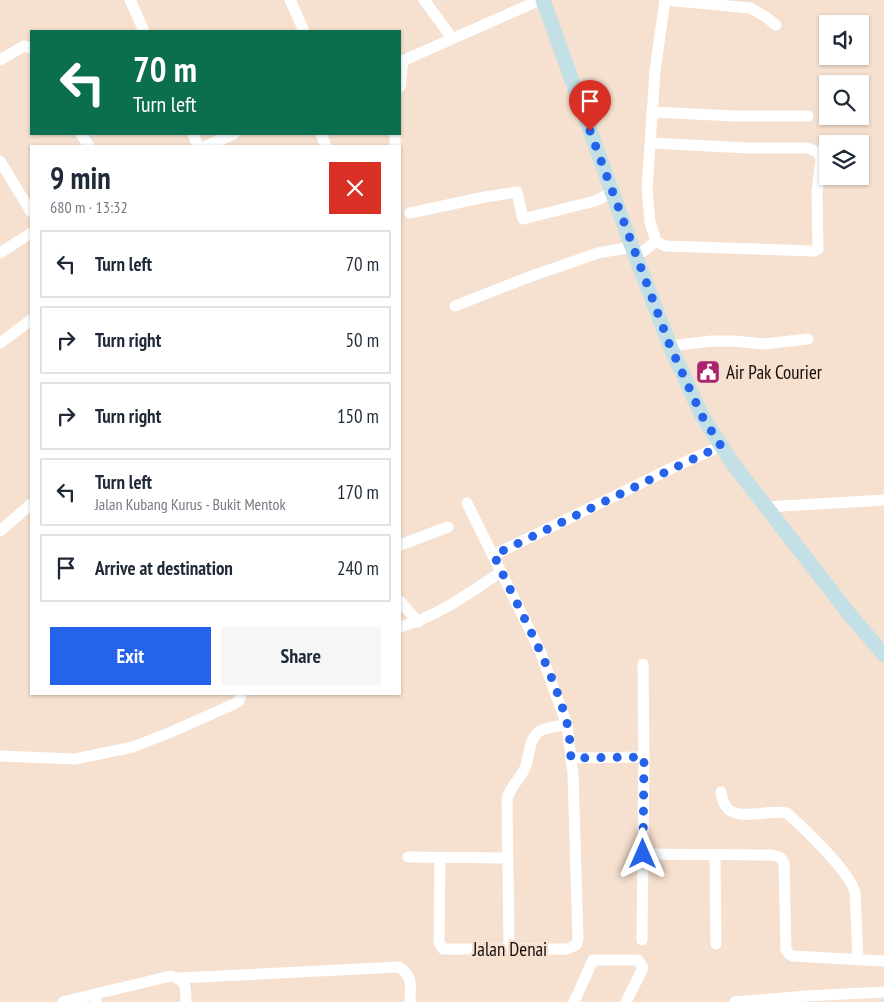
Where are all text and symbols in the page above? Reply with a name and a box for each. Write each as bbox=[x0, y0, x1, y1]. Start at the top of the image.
map controls bbox=[819, 15, 869, 185]
button: sound bbox=[819, 15, 869, 65]
text: 70 m bbox=[133, 46, 197, 92]
icon: left bbox=[50, 50, 115, 115]
button: search bbox=[819, 75, 869, 125]
pin bbox=[569, 80, 611, 131]
icon: arrive bbox=[576, 87, 604, 115]
text: Turn left bbox=[133, 90, 197, 118]
button: layers bbox=[819, 135, 869, 185]
text: 9 min bbox=[50, 158, 111, 197]
button: close bbox=[329, 162, 381, 214]
text: 680 m · 13:32 bbox=[50, 197, 128, 217]
icon: left bbox=[52, 250, 80, 278]
text: Turn left bbox=[95, 252, 152, 276]
text: 70 m bbox=[346, 252, 379, 276]
icon: right bbox=[52, 326, 80, 354]
text: Turn right bbox=[95, 328, 161, 352]
text: 50 m bbox=[346, 328, 379, 352]
public building icon: Air Pak Courier bbox=[695, 359, 721, 385]
place label: Air Pak Courier bbox=[726, 360, 823, 384]
icon: right bbox=[52, 402, 80, 430]
text: Turn right bbox=[95, 404, 161, 428]
text: 150 m bbox=[337, 404, 379, 428]
text: Turn left bbox=[95, 470, 152, 494]
icon: left bbox=[52, 478, 80, 506]
text: 170 m bbox=[337, 480, 379, 504]
text: Jalan Kubang Kurus - Bukit Mentok bbox=[95, 494, 286, 514]
icon: arrive bbox=[52, 554, 80, 582]
text: Arrive at destination bbox=[95, 556, 233, 580]
text: 240 m bbox=[337, 556, 379, 580]
button: Exit bbox=[50, 627, 211, 685]
button: Share bbox=[221, 627, 381, 685]
position arrow bbox=[616, 827, 668, 879]
street label: Jalan Denai bbox=[472, 937, 547, 961]

